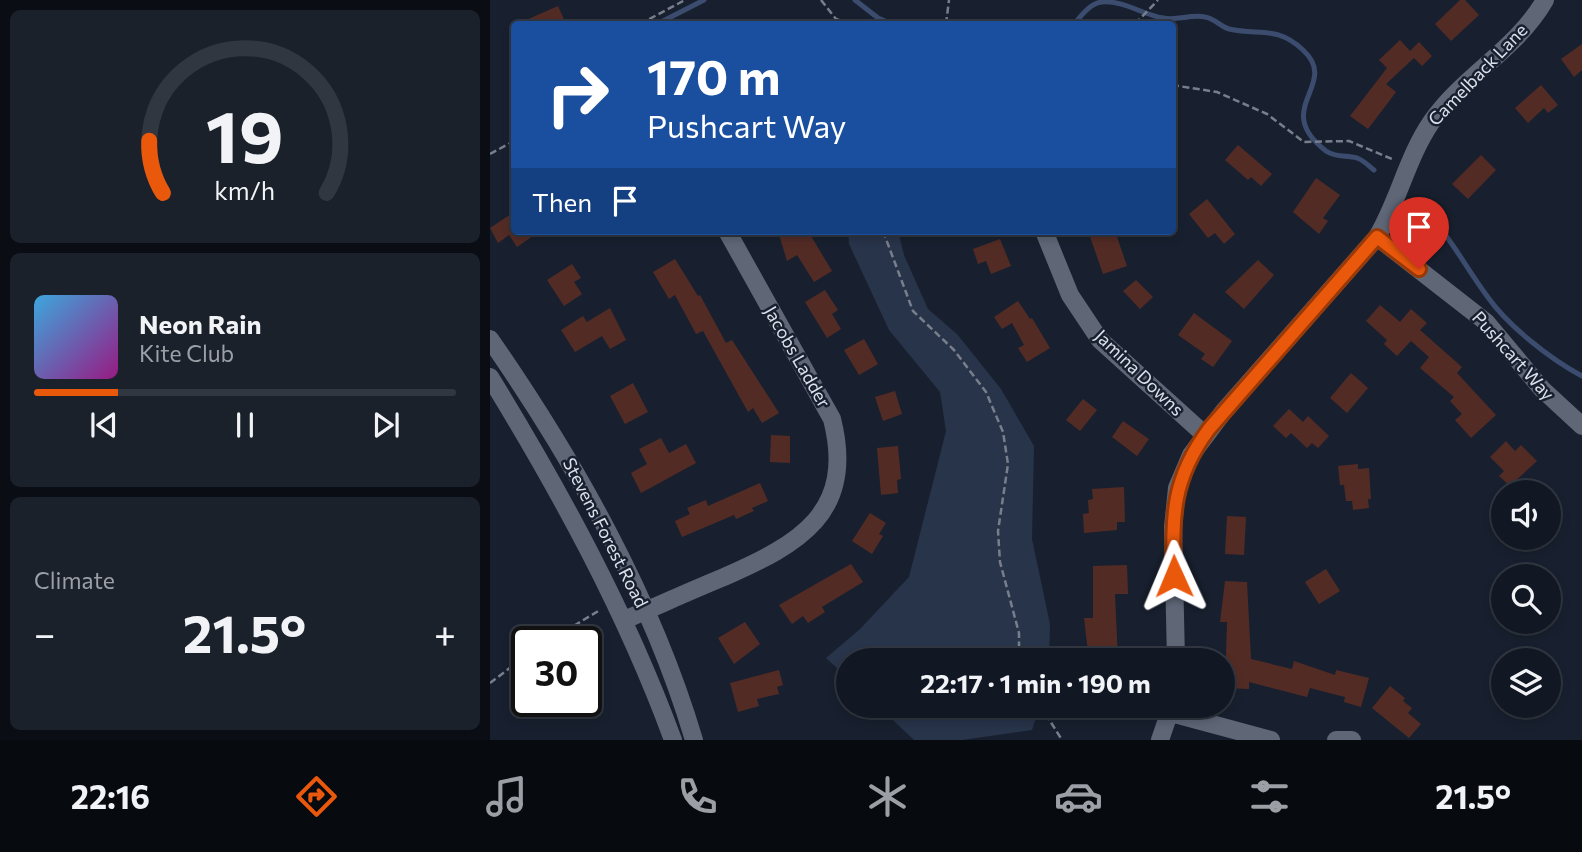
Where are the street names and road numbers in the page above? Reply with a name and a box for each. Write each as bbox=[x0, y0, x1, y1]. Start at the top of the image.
street label: Camelback Lane bbox=[1423, 19, 1531, 130]
street label: Jacobs Ladder bbox=[760, 302, 836, 411]
street label: Pushcart Way bbox=[1468, 306, 1559, 404]
street label: Jamina Downs bbox=[1091, 325, 1189, 420]
street label: Stevens Forest Road bbox=[559, 454, 653, 611]

